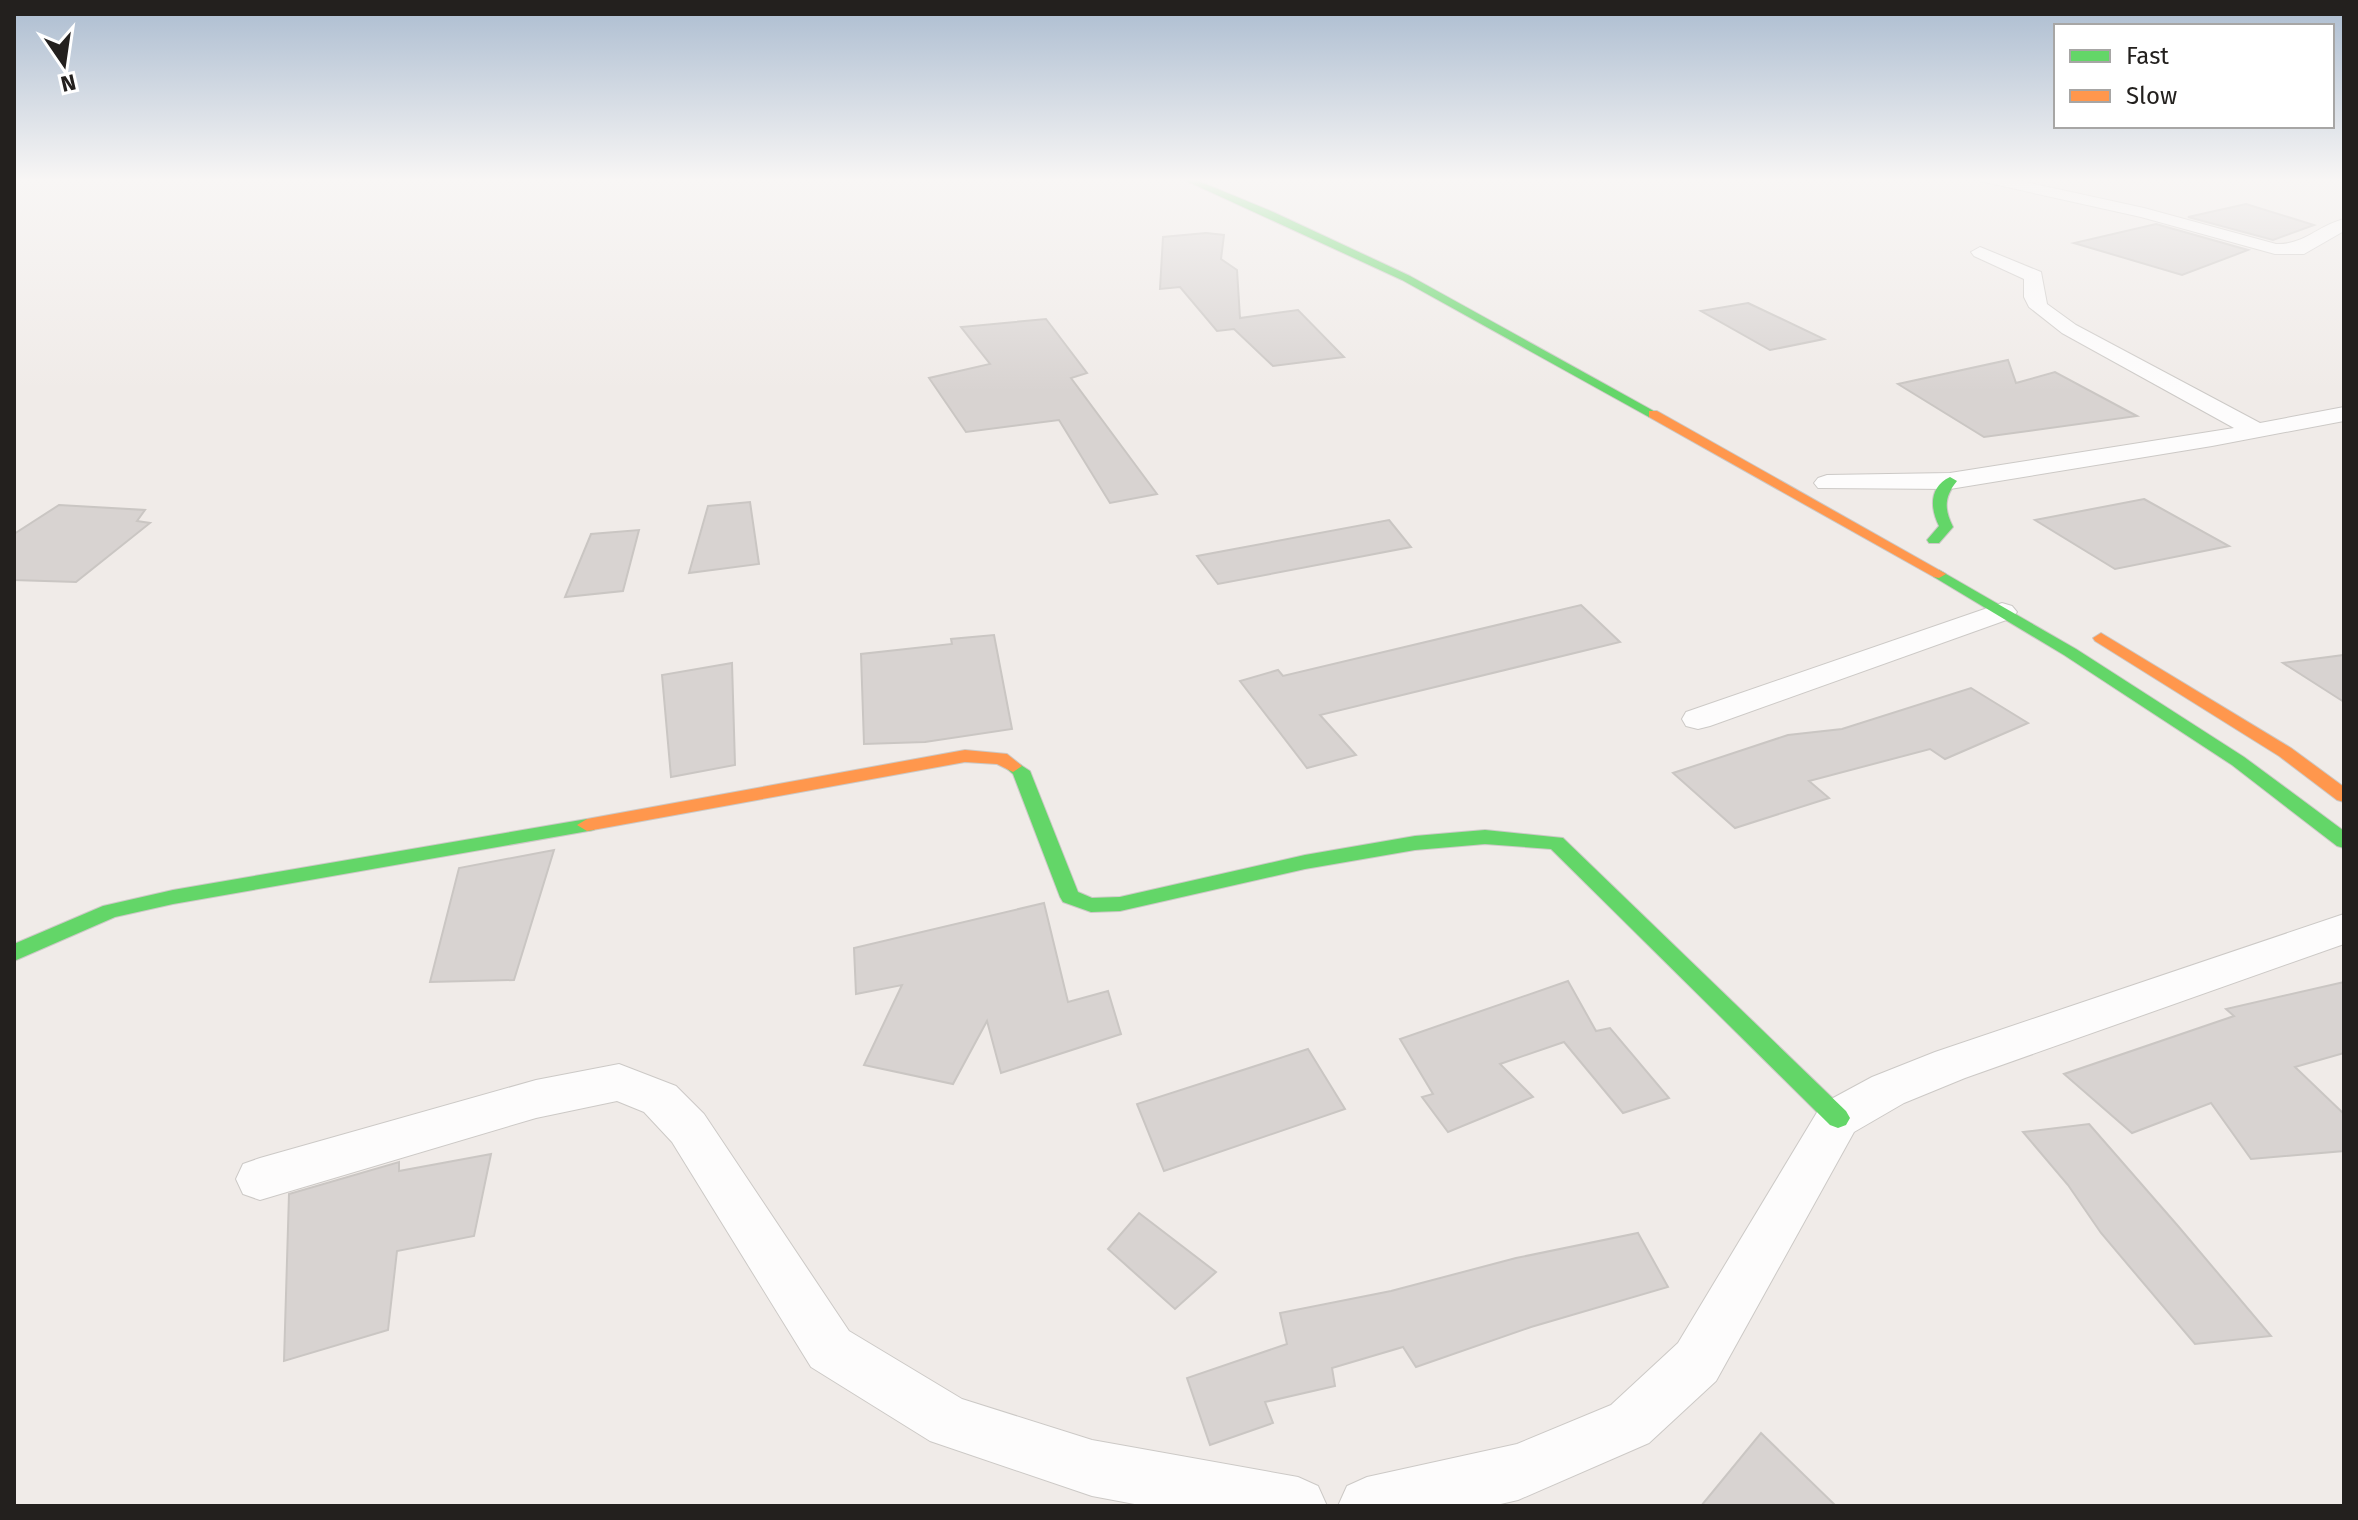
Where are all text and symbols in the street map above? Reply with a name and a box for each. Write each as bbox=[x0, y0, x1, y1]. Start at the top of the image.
north arrow bbox=[24, 24, 104, 104]
legend bbox=[2054, 24, 2334, 128]
text: Fast bbox=[2126, 42, 2169, 70]
text: N bbox=[58, 68, 79, 98]
text: Slow bbox=[2126, 82, 2177, 110]

